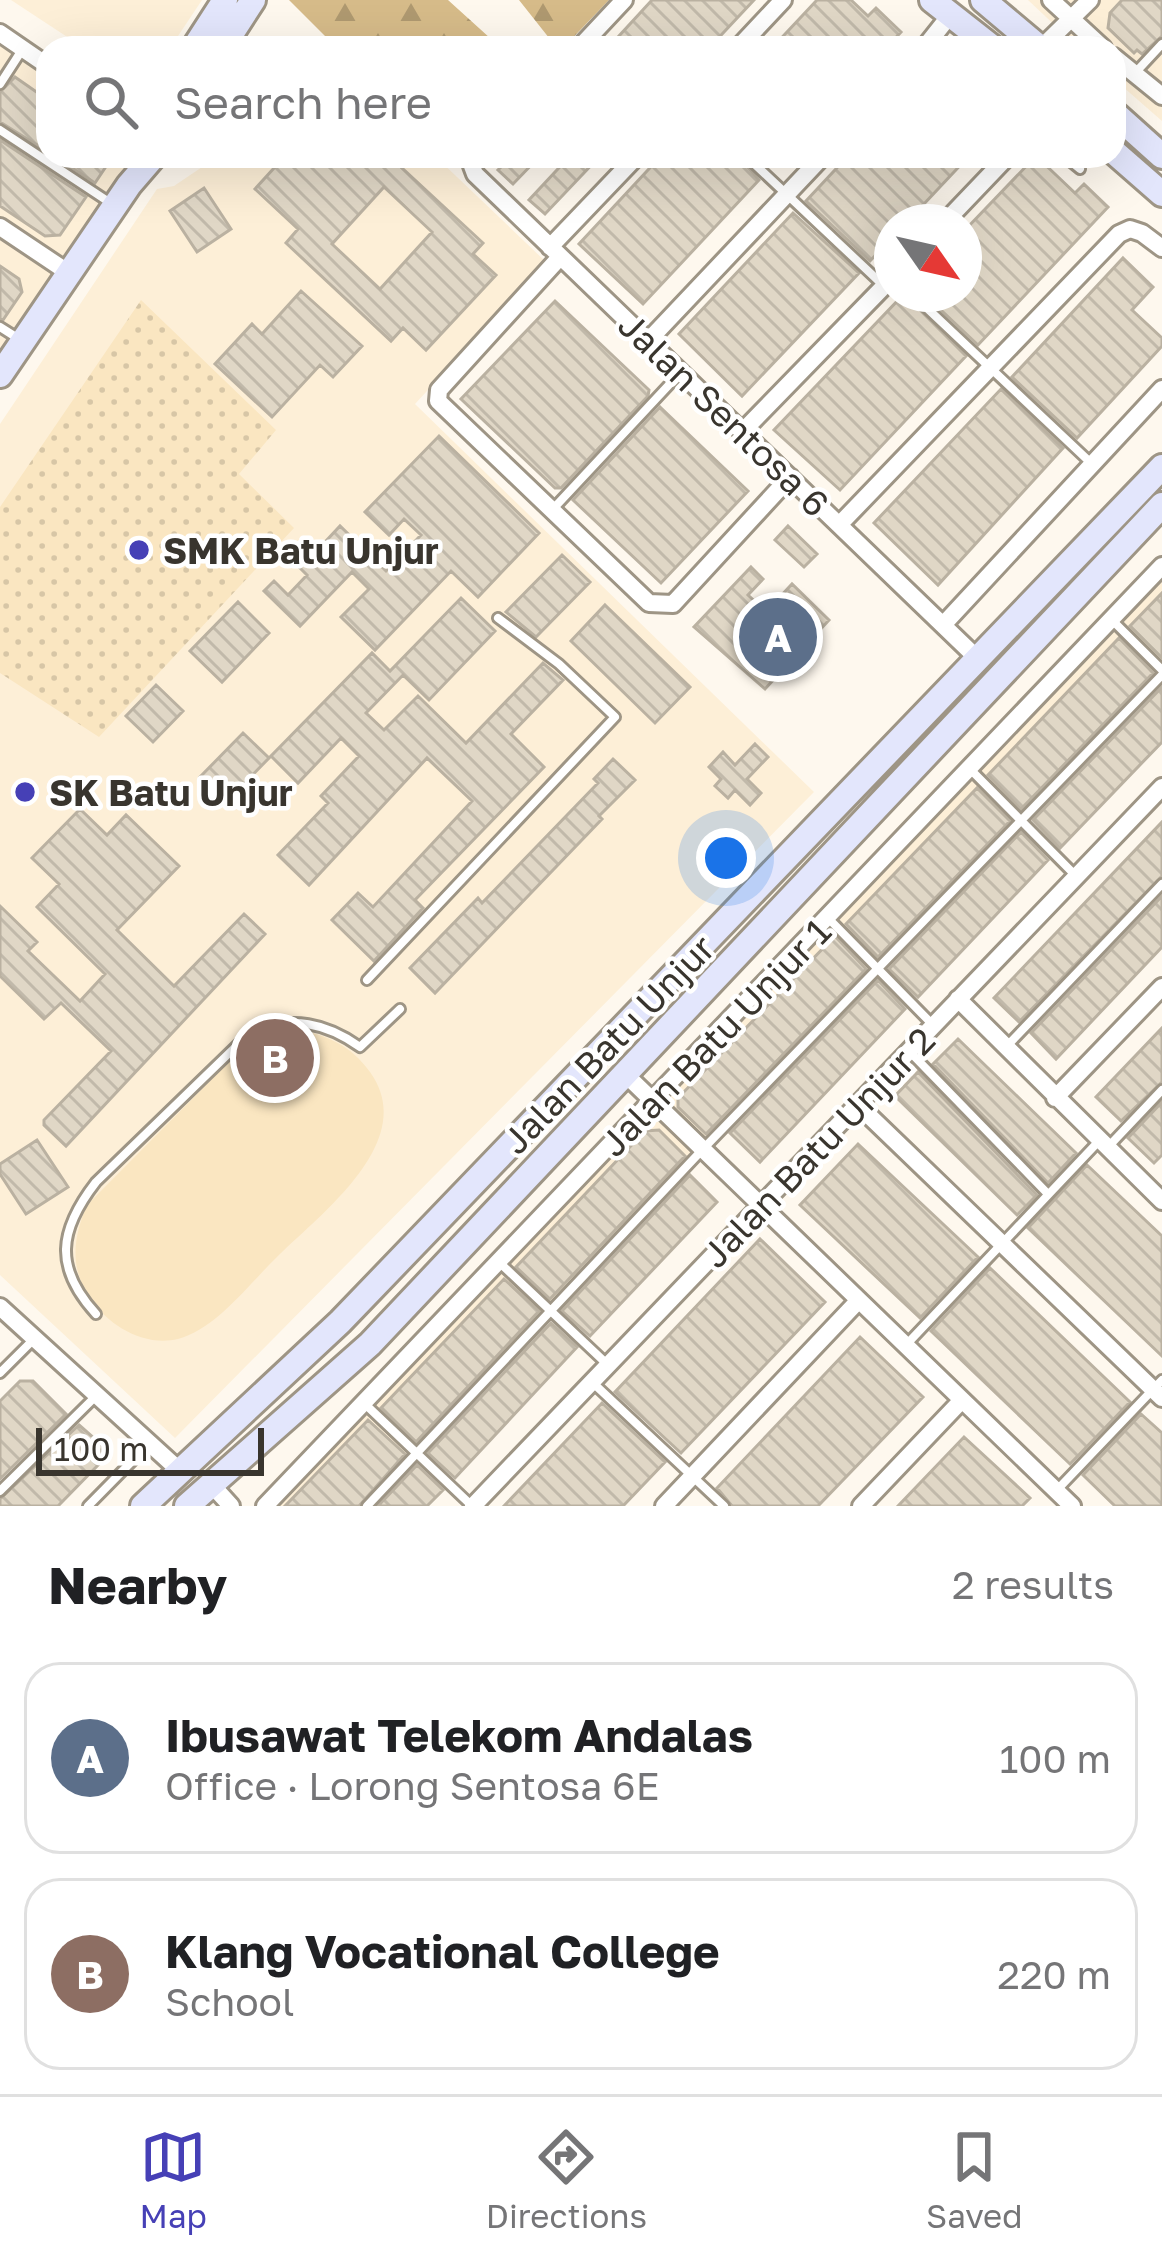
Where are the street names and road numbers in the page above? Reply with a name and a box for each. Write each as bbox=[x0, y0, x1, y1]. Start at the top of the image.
street label: Jalan Sentosa 6 bbox=[610, 303, 838, 525]
street label: Jalan Batu Unjur 1 bbox=[591, 909, 839, 1165]
street label: Jalan Batu Unjur bbox=[493, 926, 723, 1162]
street label: Jalan Batu Unjur 2 bbox=[693, 1018, 943, 1276]

